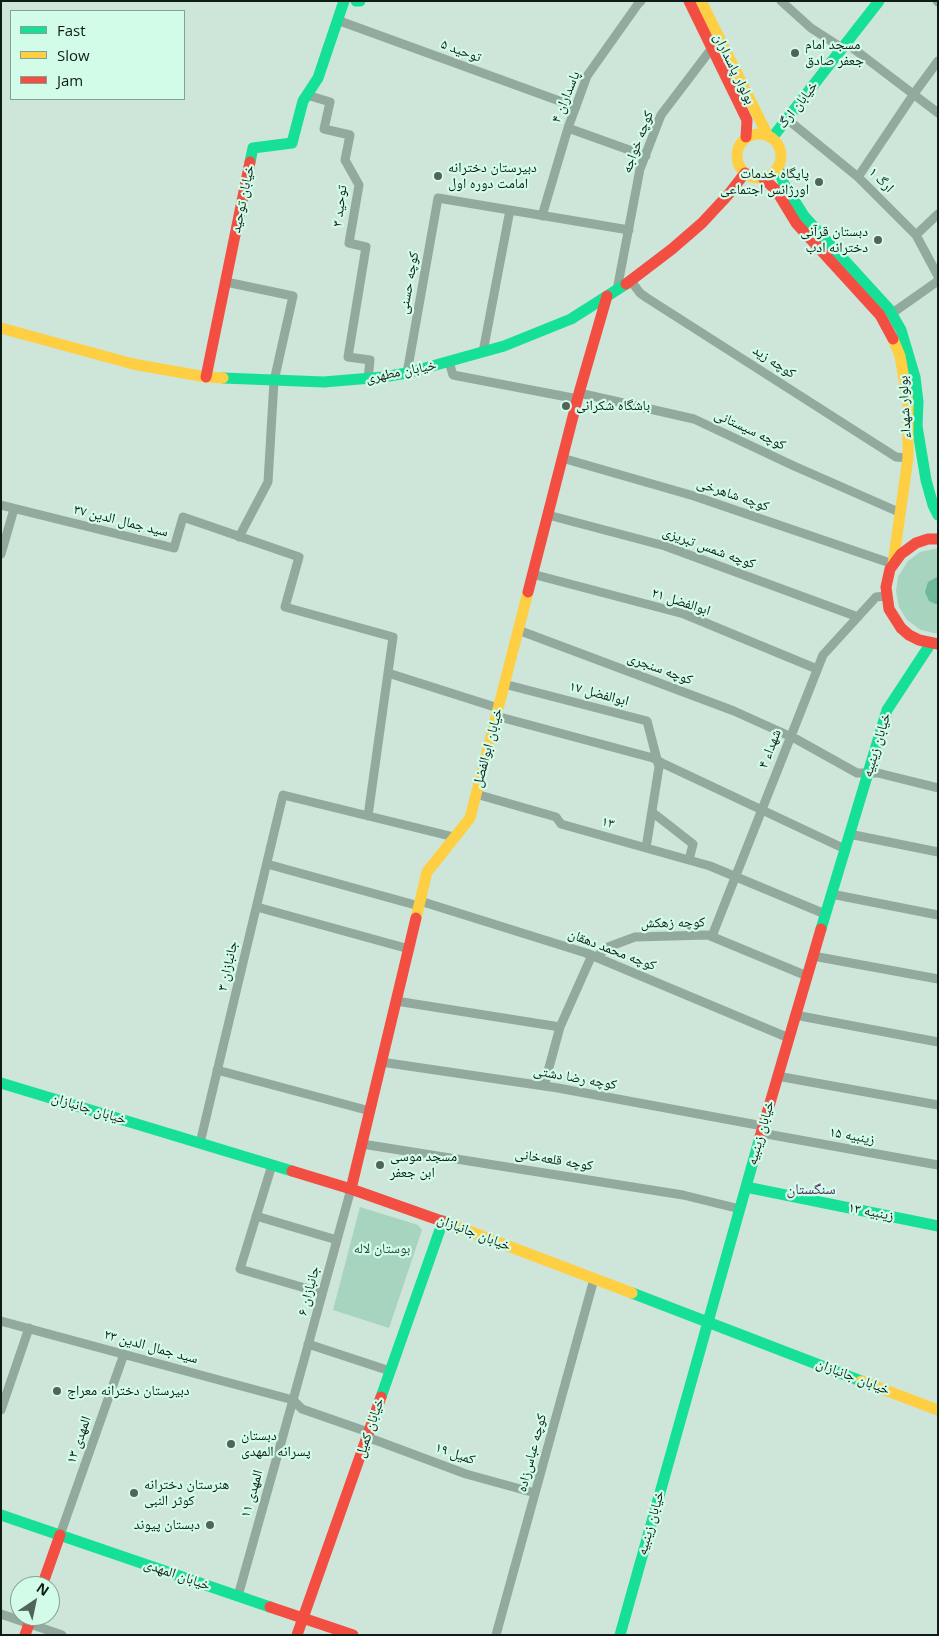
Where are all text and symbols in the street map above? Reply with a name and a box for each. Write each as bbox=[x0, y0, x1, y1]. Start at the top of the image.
legend bbox=[10, 10, 185, 100]
text: Fast bbox=[57, 20, 86, 40]
street label: بولوار پاسداران bbox=[710, 31, 758, 107]
street label: توحید ۵ bbox=[438, 36, 484, 66]
place label: مسجد امام جعفر صادق bbox=[805, 37, 864, 70]
text: Slow bbox=[57, 45, 90, 65]
marker: مسجد امام جعفر صادق bbox=[789, 47, 801, 59]
street label: پاسداران ۴ bbox=[548, 69, 584, 125]
text: Jam bbox=[57, 70, 83, 90]
street label: خیابان ارگ bbox=[774, 78, 822, 132]
street label: کوچه خواجه bbox=[618, 109, 658, 175]
place label: دبیرستان دخترانه امامت دوره اول bbox=[448, 160, 537, 192]
street label: خیابان توحید bbox=[228, 164, 258, 234]
street label: ارگ ۱ bbox=[865, 164, 897, 196]
place label: پایگاه خدمات اورژانس اجتماعی bbox=[720, 166, 809, 198]
marker: دبیرستان دخترانه امامت دوره اول bbox=[432, 170, 444, 182]
marker: پایگاه خدمات اورژانس اجتماعی bbox=[813, 176, 825, 188]
street label: توحید ۳ bbox=[329, 184, 351, 228]
place label: دبستان قرآنی دخترانه ادب bbox=[800, 224, 868, 256]
marker: دبستان قرآنی دخترانه ادب bbox=[872, 234, 884, 246]
street label: کوچه حسنی bbox=[395, 250, 423, 316]
street label: کوچه زید bbox=[749, 342, 799, 382]
street label: خیابان مطهری bbox=[364, 357, 438, 387]
street label: بولوار شهداء bbox=[895, 375, 915, 439]
place label: باشگاه شکرانی bbox=[576, 398, 650, 414]
marker: باشگاه شکرانی bbox=[560, 400, 572, 412]
street label: کوچه سیستانی bbox=[712, 406, 788, 454]
street label: کوچه شاهرخی bbox=[695, 475, 771, 515]
street label: سید جمال الدین ۳۷ bbox=[72, 501, 170, 541]
street label: کوچه شمس تبریزی bbox=[660, 523, 758, 573]
street label: ابوالفضل ۲۱ bbox=[649, 585, 713, 619]
street label: کوچه سنجری bbox=[625, 649, 695, 689]
street label: ابوالفضل ۱۷ bbox=[567, 678, 631, 710]
street label: خیابان ابوالفضل bbox=[469, 707, 507, 789]
street label: خیابان زینبیه bbox=[859, 711, 895, 779]
street label: شهداء ۴ bbox=[755, 727, 785, 771]
street label: ۱۳ bbox=[600, 813, 616, 833]
street label: کوچه زهکش bbox=[641, 914, 705, 932]
street label: کوچه محمد دهقان bbox=[566, 925, 658, 975]
street label: جانبازان ۳ bbox=[214, 939, 242, 993]
street label: کوچه رضا دشتی bbox=[532, 1062, 618, 1094]
street label: خیابان جانبازان bbox=[49, 1090, 129, 1128]
street label: خیابان زینبیه bbox=[744, 1099, 778, 1167]
street label: زینبیه ۱۵ bbox=[828, 1124, 876, 1148]
street label: کوچه قلعه‌خانی bbox=[514, 1146, 594, 1174]
place label: مسجد موسی ابن جعفر bbox=[390, 1149, 457, 1182]
marker: مسجد موسی ابن جعفر bbox=[374, 1159, 386, 1171]
district label: سنگستان bbox=[786, 1181, 836, 1199]
street label: زینبیه ۱۳ bbox=[847, 1199, 895, 1225]
street label: خیابان جانبازان bbox=[435, 1211, 513, 1255]
park label: بوستان لاله bbox=[354, 1241, 410, 1257]
street label: جانبازان ۶ bbox=[294, 1264, 324, 1318]
street label: سید جمال الدین ۲۳ bbox=[102, 1326, 200, 1368]
street label: خیابان جانبازان bbox=[814, 1355, 892, 1399]
place label: دبیرستان دخترانه معراج bbox=[67, 1383, 190, 1399]
marker: دبیرستان دخترانه معراج bbox=[51, 1385, 63, 1397]
street label: خیابان کمیل bbox=[352, 1396, 388, 1460]
street label: کوچه عباس‌زاده bbox=[513, 1412, 551, 1494]
street label: المهدی ۱۳ bbox=[63, 1414, 95, 1466]
place label: دبستان پسرانه المهدی bbox=[241, 1428, 311, 1460]
marker: دبستان پسرانه المهدی bbox=[225, 1438, 237, 1450]
street label: کمیل ۱۹ bbox=[433, 1439, 477, 1469]
street label: المهدی ۱۱ bbox=[237, 1468, 267, 1520]
place label: هنرستان دخترانه کوثر النبی bbox=[144, 1477, 229, 1510]
marker: هنرستان دخترانه کوثر النبی bbox=[128, 1487, 140, 1499]
street label: خیابان زینبیه bbox=[634, 1489, 668, 1557]
place label: دبستان پیوند bbox=[134, 1517, 200, 1533]
marker: دبستان پیوند bbox=[204, 1519, 216, 1531]
street label: خیابان المهدی bbox=[141, 1556, 213, 1594]
north arrow bbox=[10, 1576, 60, 1626]
text: N bbox=[33, 1578, 53, 1600]

